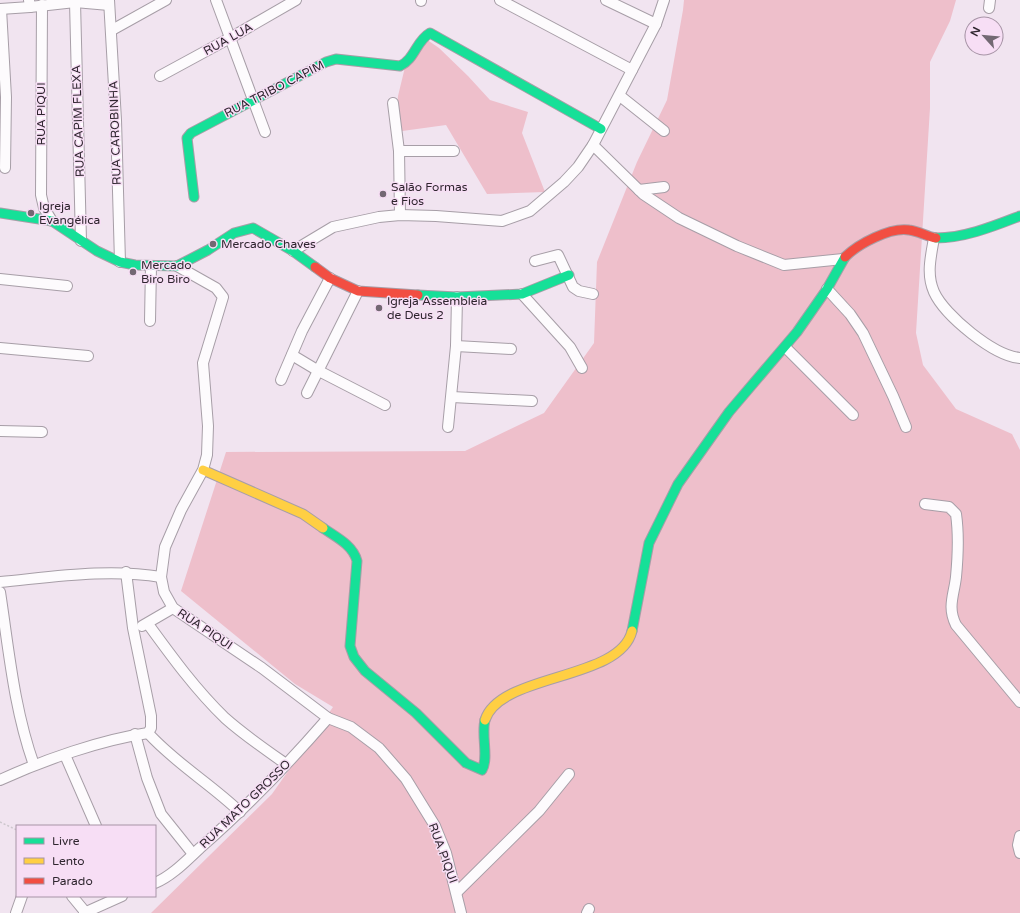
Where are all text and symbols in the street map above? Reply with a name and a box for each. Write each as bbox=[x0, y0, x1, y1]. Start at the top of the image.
north arrow bbox=[964, 16, 1004, 56]
street label: RUA LUA bbox=[201, 20, 255, 58]
text: N bbox=[968, 25, 983, 39]
street label: RUA TRIBO CAPIM bbox=[222, 58, 326, 120]
street label: RUA CAPIM FLEXA bbox=[69, 65, 87, 177]
street label: RUA CAROBINHA bbox=[106, 81, 124, 185]
street label: RUA PIQUI bbox=[34, 82, 48, 146]
place label: Salão Formas e Fios bbox=[391, 180, 468, 208]
marker: Salão Formas e Fios bbox=[378, 189, 388, 199]
place label: Igreja Evangélica bbox=[39, 199, 100, 227]
marker: Igreja Evangélica bbox=[26, 208, 36, 218]
place label: Mercado Chaves bbox=[221, 237, 316, 251]
marker: Mercado Chaves bbox=[208, 239, 218, 249]
place label: Mercado Biro Biro bbox=[141, 258, 192, 286]
marker: Mercado Biro Biro bbox=[128, 267, 138, 277]
place label: Igreja Assembleia de Deus 2 bbox=[387, 294, 487, 322]
marker: Igreja Assembleia de Deus 2 bbox=[374, 303, 384, 313]
street label: RUA PIQUI bbox=[175, 606, 235, 652]
street label: RUA MATO GROSSO bbox=[197, 757, 294, 851]
street label: RUA PIQUI bbox=[426, 821, 460, 885]
legend bbox=[16, 825, 156, 897]
text: Livre bbox=[52, 834, 80, 848]
text: Lento bbox=[52, 854, 85, 868]
text: Parado bbox=[52, 874, 93, 888]

